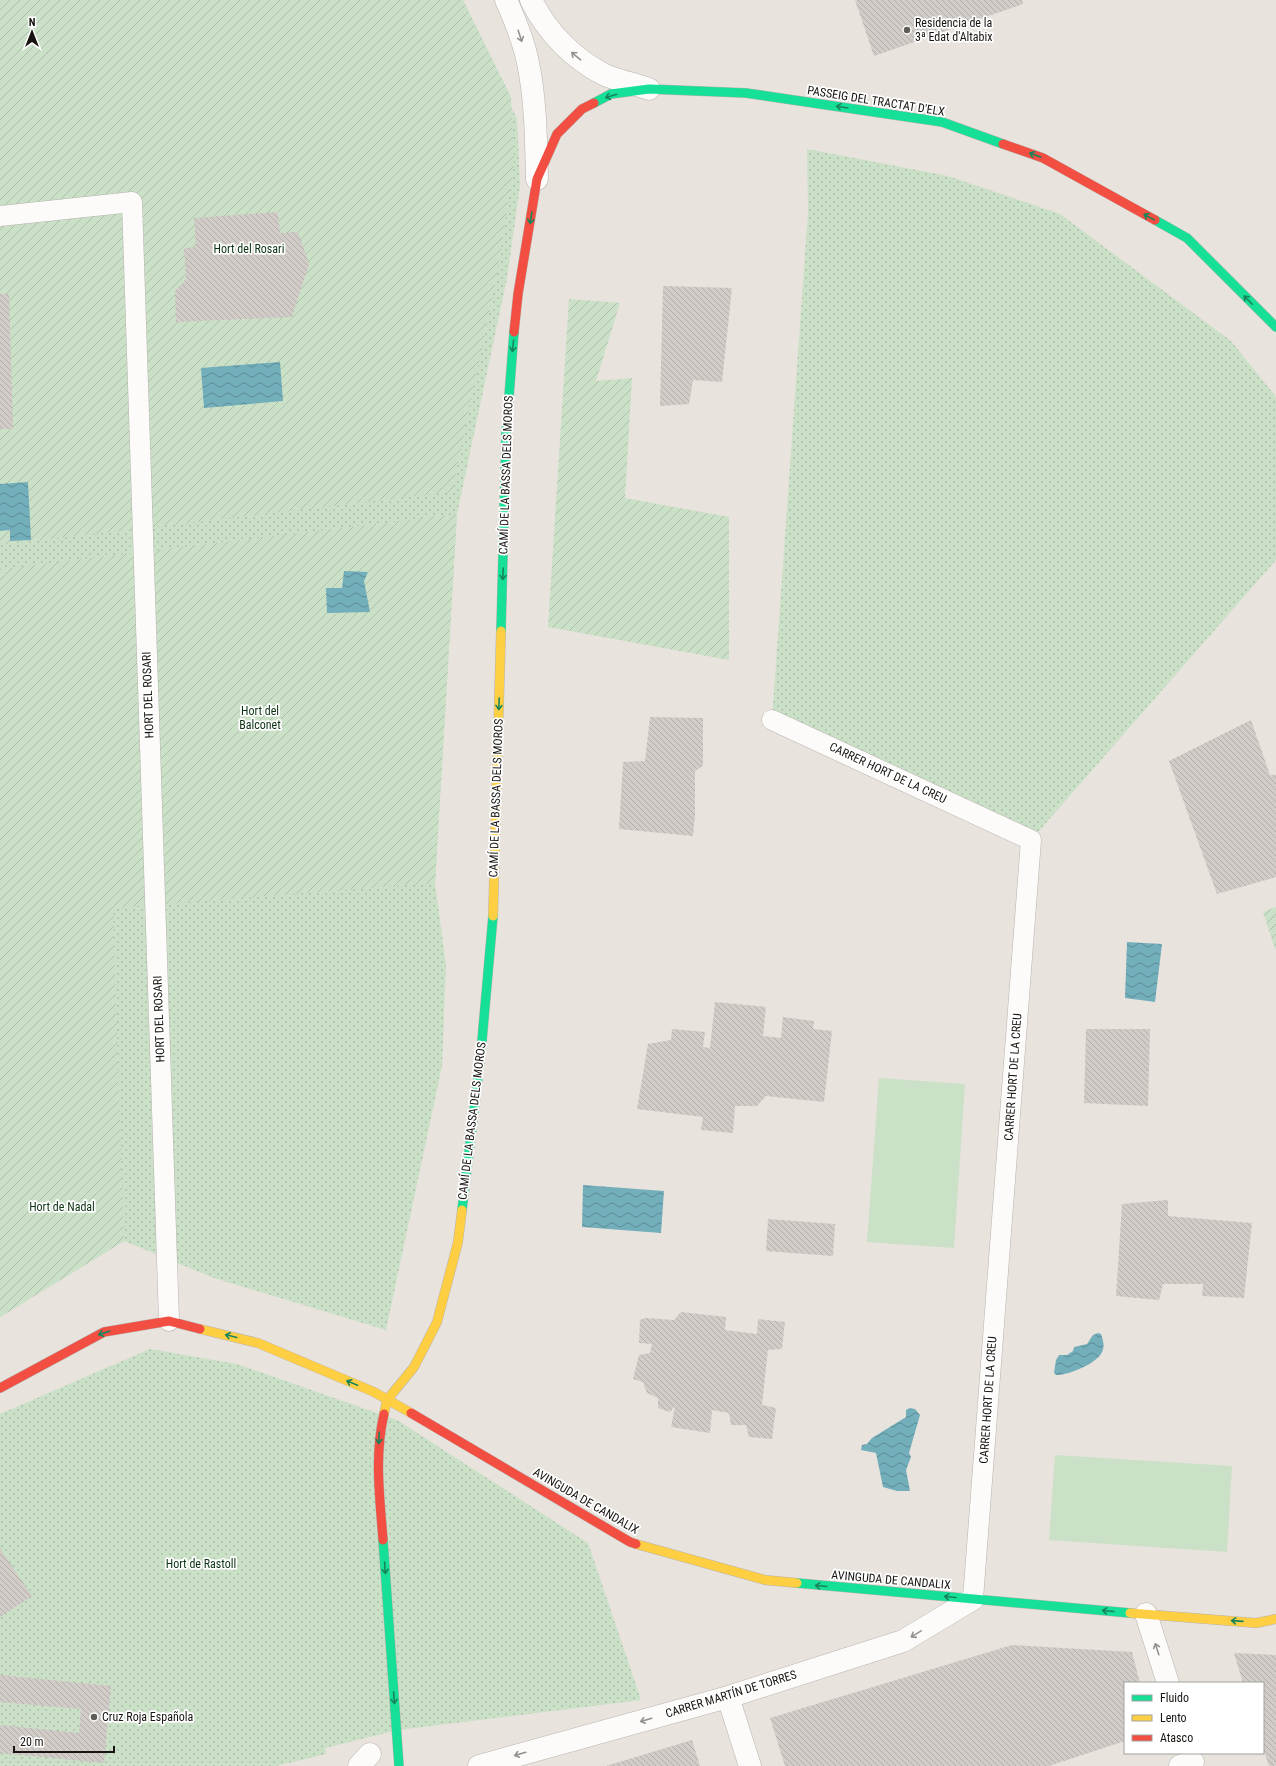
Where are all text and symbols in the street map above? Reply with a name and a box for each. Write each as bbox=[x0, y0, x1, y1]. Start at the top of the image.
north arrow bbox=[12, 12, 52, 52]
text: N bbox=[29, 16, 36, 29]
place label: Residencia de la 3ª Edat d'Altabix bbox=[915, 16, 993, 44]
marker: Residencia de la 3ª Edat d'Altabix bbox=[902, 25, 912, 35]
one-way arrow bbox=[517, 30, 524, 43]
one-way arrow bbox=[571, 51, 581, 60]
street label: PASSEIG DEL TRACTAT D'ELX bbox=[806, 83, 946, 119]
one-way arrow bbox=[605, 92, 617, 100]
one-way arrow bbox=[836, 103, 849, 111]
one-way arrow bbox=[1029, 151, 1041, 159]
one-way arrow bbox=[527, 211, 535, 224]
one-way arrow bbox=[1143, 213, 1155, 221]
park label: Hort del Rosari bbox=[214, 242, 284, 256]
one-way arrow bbox=[1243, 295, 1253, 305]
one-way arrow bbox=[509, 339, 516, 352]
street label: CAMÍ DE LA BASSA DELS MOROS bbox=[495, 395, 516, 555]
one-way arrow bbox=[499, 567, 507, 580]
street label: HORT DEL ROSARI bbox=[139, 651, 157, 739]
one-way arrow bbox=[495, 697, 503, 710]
park label: Hort del Balconet bbox=[239, 704, 281, 732]
street label: CAMÍ DE LA BASSA DELS MOROS bbox=[485, 718, 506, 878]
street label: CARRER HORT DE LA CREU bbox=[827, 740, 949, 806]
street label: HORT DEL ROSARI bbox=[150, 975, 168, 1063]
street label: CARRER HORT DE LA CREU bbox=[1002, 1013, 1024, 1141]
street label: CAMÍ DE LA BASSA DELS MOROS bbox=[454, 1041, 489, 1201]
park label: Hort de Nadal bbox=[29, 1200, 95, 1214]
one-way arrow bbox=[99, 1329, 111, 1337]
one-way arrow bbox=[225, 1332, 238, 1340]
street label: CARRER HORT DE LA CREU bbox=[977, 1336, 999, 1464]
one-way arrow bbox=[346, 1379, 358, 1386]
one-way arrow bbox=[376, 1431, 383, 1444]
street label: AVINGUDA DE CANDALIX bbox=[531, 1465, 642, 1537]
park label: Hort de Rastoll bbox=[166, 1557, 236, 1571]
one-way arrow bbox=[381, 1561, 388, 1574]
street label: AVINGUDA DE CANDALIX bbox=[831, 1568, 952, 1592]
one-way arrow bbox=[815, 1582, 828, 1589]
one-way arrow bbox=[944, 1594, 957, 1601]
one-way arrow bbox=[1102, 1607, 1115, 1614]
one-way arrow bbox=[1231, 1618, 1244, 1625]
one-way arrow bbox=[910, 1630, 922, 1638]
one-way arrow bbox=[1153, 1642, 1160, 1655]
street label: CARRER MARTÍN DE TORRES bbox=[663, 1666, 798, 1721]
legend bbox=[1124, 1682, 1264, 1754]
one-way arrow bbox=[391, 1691, 398, 1704]
text: Fluido bbox=[1160, 1691, 1189, 1705]
place label: Cruz Roja Española bbox=[102, 1710, 194, 1724]
text: Lento bbox=[1160, 1711, 1187, 1725]
marker: Cruz Roja Española bbox=[89, 1712, 99, 1722]
one-way arrow bbox=[639, 1716, 652, 1724]
scale bar bbox=[14, 1728, 114, 1754]
text: Atasco bbox=[1160, 1731, 1193, 1745]
text: 20 m bbox=[20, 1735, 44, 1749]
one-way arrow bbox=[514, 1751, 527, 1759]

